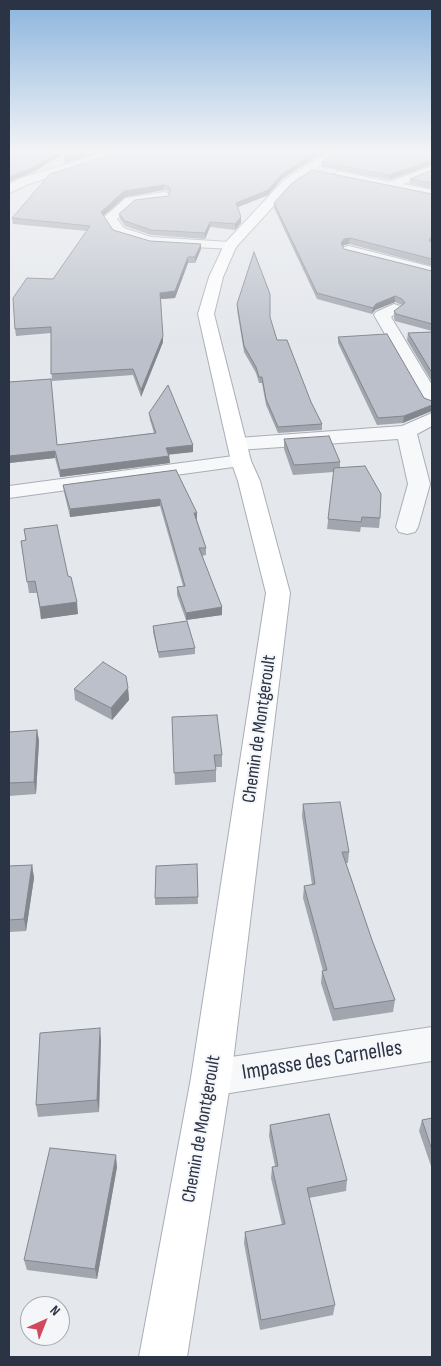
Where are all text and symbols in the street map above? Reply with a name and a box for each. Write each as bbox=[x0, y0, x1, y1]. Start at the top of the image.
street label: Chemin de Montgeroult bbox=[238, 654, 282, 804]
street label: Impasse des Carnelles bbox=[240, 1035, 404, 1087]
street label: Chemin de Montgeroult bbox=[178, 1054, 226, 1204]
north arrow bbox=[20, 1296, 70, 1346]
text: N bbox=[46, 1302, 64, 1319]

